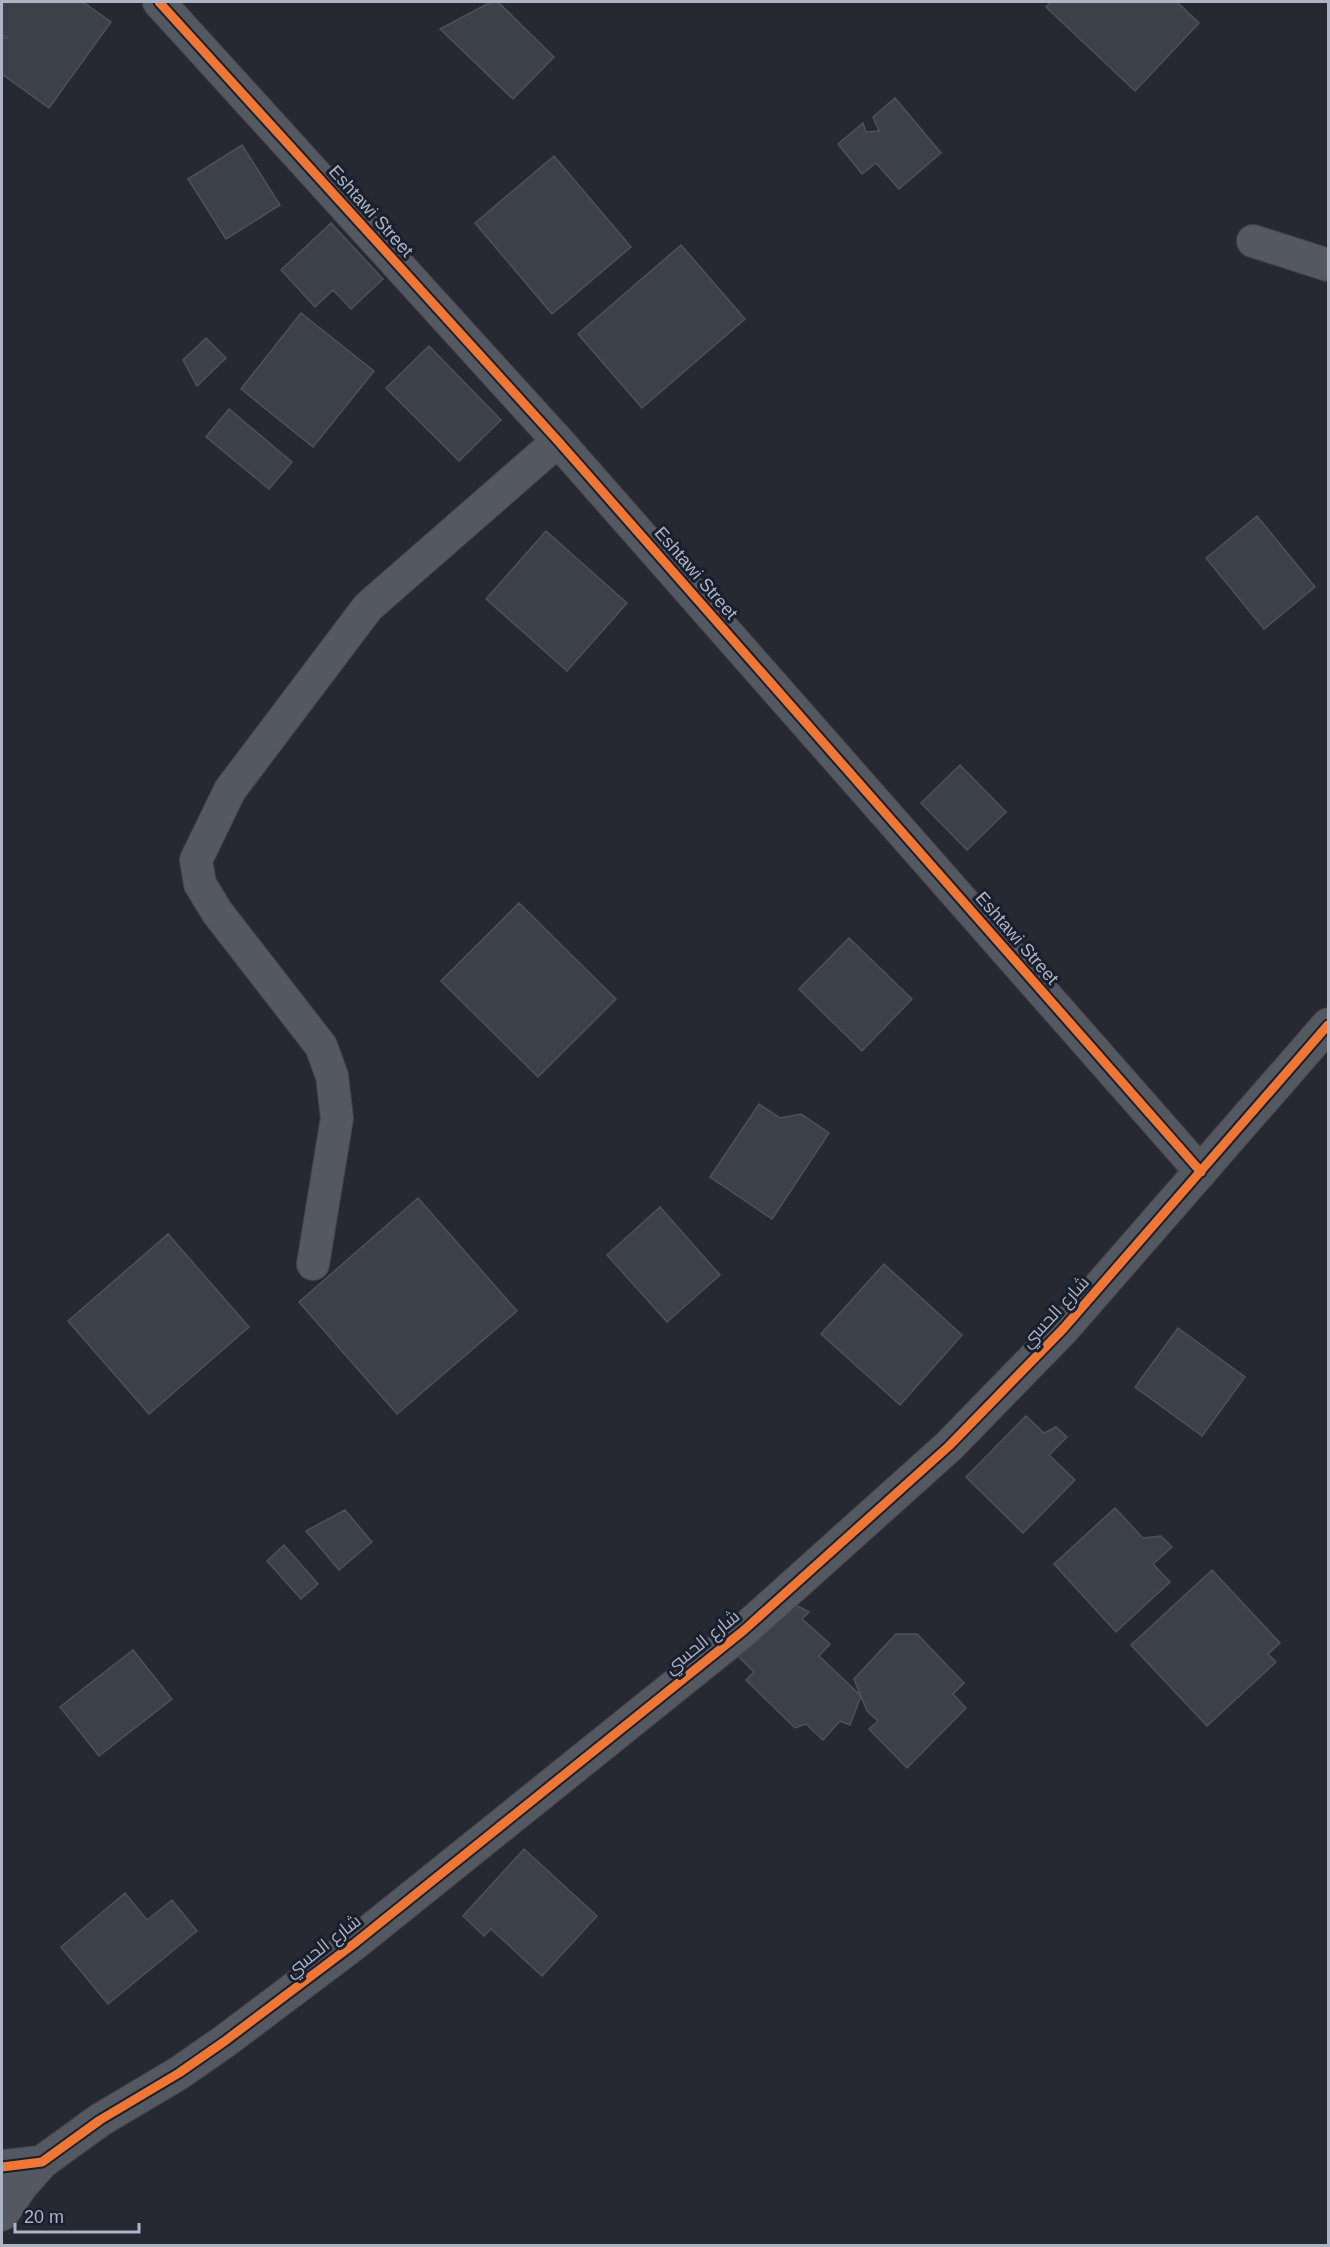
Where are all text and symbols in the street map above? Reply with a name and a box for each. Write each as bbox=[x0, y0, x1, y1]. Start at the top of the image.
street label: Eshtawi Street bbox=[325, 161, 417, 261]
street label: Eshtawi Street bbox=[650, 523, 742, 623]
street label: Eshtawi Street bbox=[971, 888, 1063, 988]
street label: شارع الحسي bbox=[1017, 1272, 1095, 1354]
street label: شارع الحسي bbox=[661, 1606, 745, 1680]
street label: شارع الحسي bbox=[281, 1910, 367, 1984]
scale bar bbox=[15, 2196, 140, 2234]
text: 20 m bbox=[24, 2207, 64, 2227]

